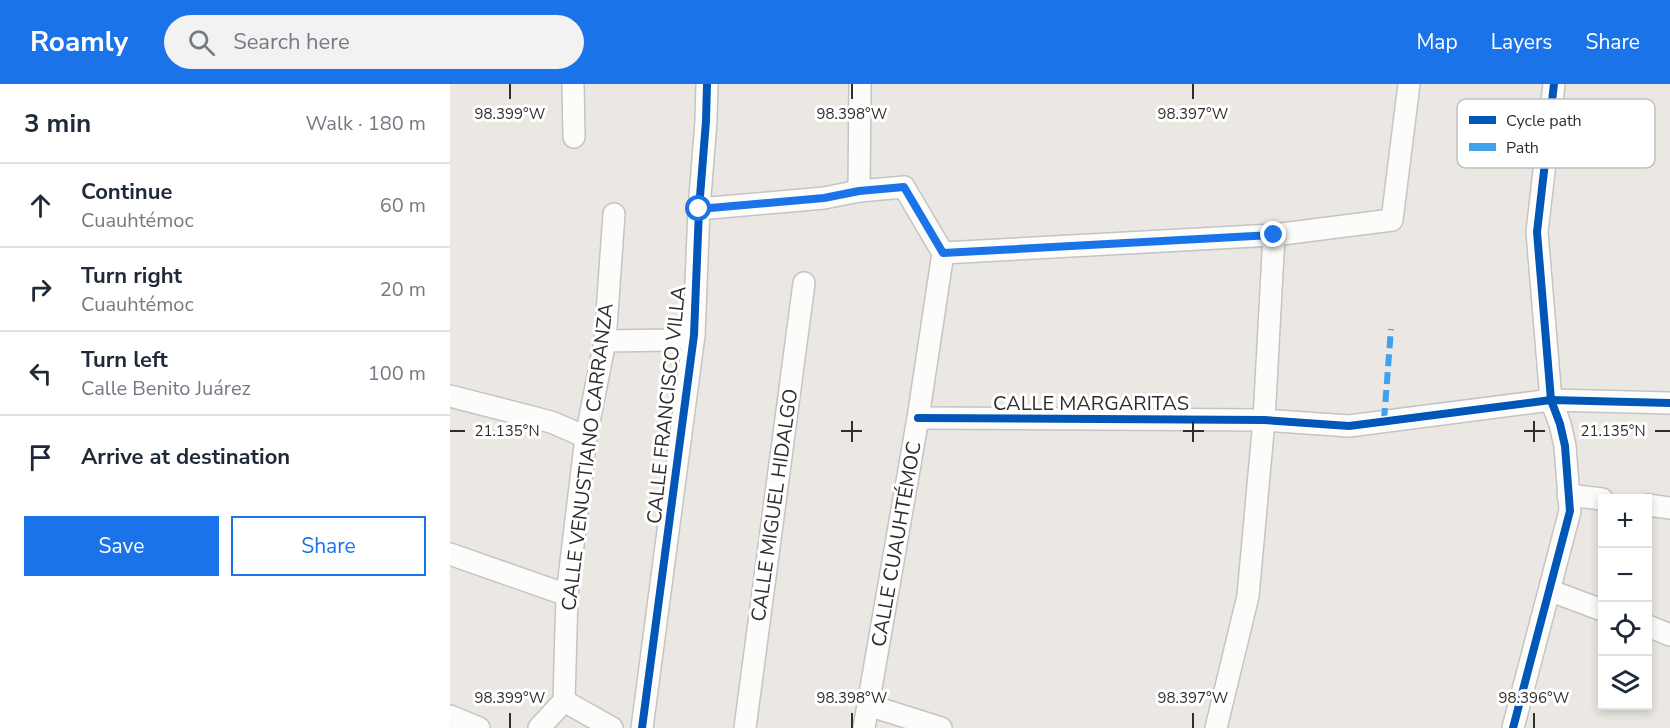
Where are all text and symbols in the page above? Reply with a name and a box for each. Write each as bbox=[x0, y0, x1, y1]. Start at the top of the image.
search box bbox=[164, 15, 584, 69]
text: Roamly bbox=[30, 23, 128, 61]
icon: search bbox=[185, 26, 218, 59]
text: Search here bbox=[233, 27, 350, 57]
text: Map bbox=[1416, 28, 1458, 56]
text: Layers bbox=[1491, 28, 1552, 56]
text: Share bbox=[1585, 28, 1640, 56]
legend bbox=[1457, 99, 1655, 168]
text: 98.399°W bbox=[475, 104, 546, 124]
text: 98.398°W bbox=[817, 104, 888, 124]
text: 98.397°W bbox=[1158, 104, 1229, 124]
text: 3 min bbox=[24, 106, 91, 141]
text: Walk · 180 m bbox=[306, 110, 426, 137]
text: Cycle path bbox=[1506, 110, 1582, 132]
text: Path bbox=[1506, 137, 1539, 159]
text: Continue bbox=[81, 177, 172, 207]
icon: ahead bbox=[24, 189, 57, 222]
text: 60 m bbox=[380, 192, 426, 219]
route start bbox=[685, 195, 711, 221]
text: Cuauhtémoc bbox=[81, 207, 194, 234]
route end bbox=[1260, 221, 1286, 247]
text: Turn right bbox=[81, 261, 182, 291]
icon: right bbox=[24, 273, 57, 306]
text: 20 m bbox=[380, 276, 426, 303]
street label: CALLE FRANCISCO VILLA bbox=[641, 284, 692, 525]
text: Cuauhtémoc bbox=[81, 291, 194, 318]
street label: CALLE VENUSTIANO CARRANZA bbox=[555, 301, 620, 612]
text: Turn left bbox=[81, 345, 168, 375]
icon: left bbox=[24, 357, 57, 390]
text: 100 m bbox=[368, 360, 426, 387]
text: Calle Benito Juárez bbox=[81, 375, 251, 402]
street label: CALLE MIGUEL HIDALGO bbox=[745, 387, 804, 623]
street label: CALLE MARGARITAS bbox=[993, 390, 1189, 417]
text: 21.135°N bbox=[474, 421, 540, 441]
text: 21.135°N bbox=[1580, 421, 1646, 441]
street label: CALLE CUAUHTÉMOC bbox=[865, 439, 928, 649]
icon: arrive bbox=[24, 441, 57, 474]
text: Arrive at destination bbox=[81, 442, 290, 472]
map controls bbox=[1598, 494, 1652, 710]
button: + bbox=[1598, 494, 1652, 548]
button: Save bbox=[24, 516, 219, 576]
button: Share bbox=[231, 516, 426, 576]
button: − bbox=[1598, 548, 1652, 602]
button: locate bbox=[1598, 602, 1652, 656]
button: layers bbox=[1598, 656, 1652, 710]
text: 98.399°W bbox=[475, 688, 546, 708]
text: 98.398°W bbox=[817, 688, 888, 708]
text: 98.397°W bbox=[1158, 688, 1229, 708]
text: 98.396°W bbox=[1499, 688, 1570, 708]

